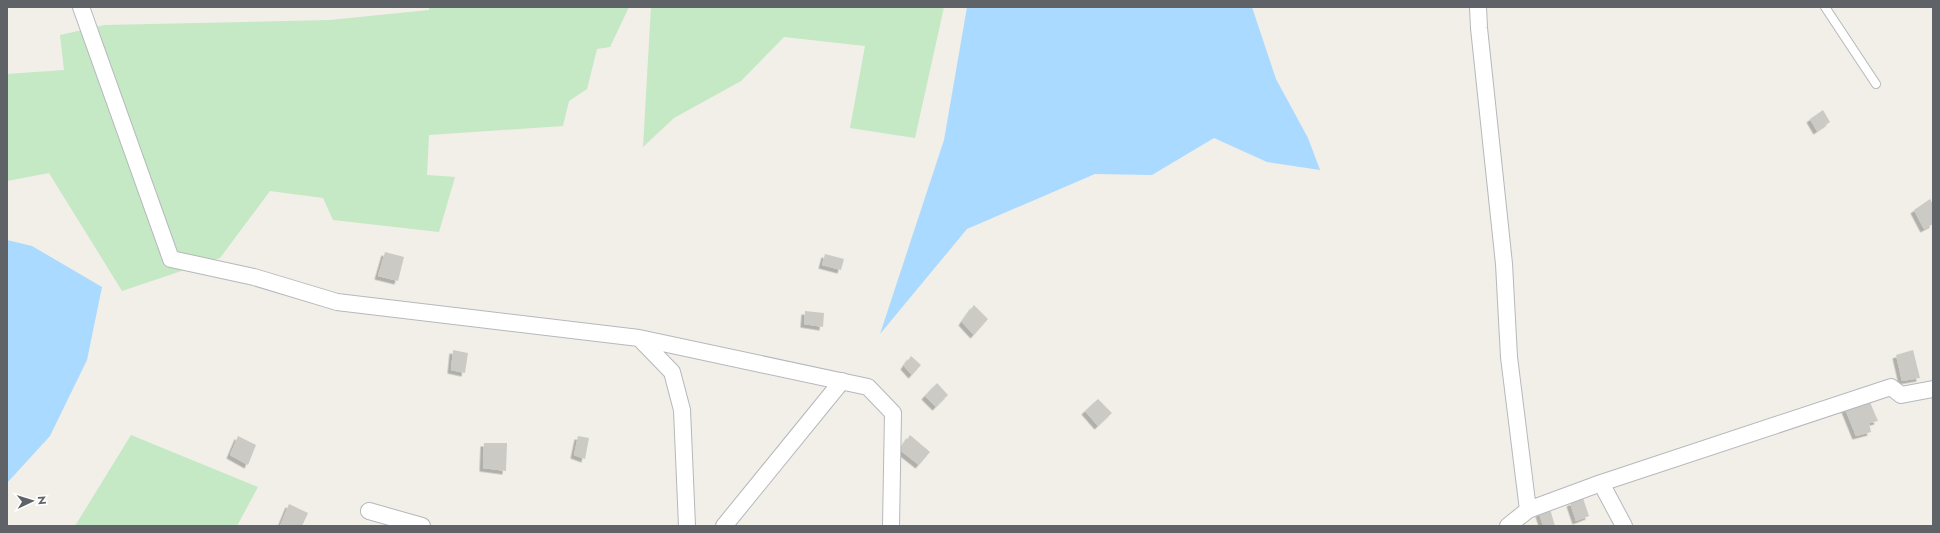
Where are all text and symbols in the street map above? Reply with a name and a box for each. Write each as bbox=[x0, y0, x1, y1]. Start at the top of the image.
north arrow bbox=[12, 481, 52, 521]
text: N bbox=[34, 495, 50, 505]

